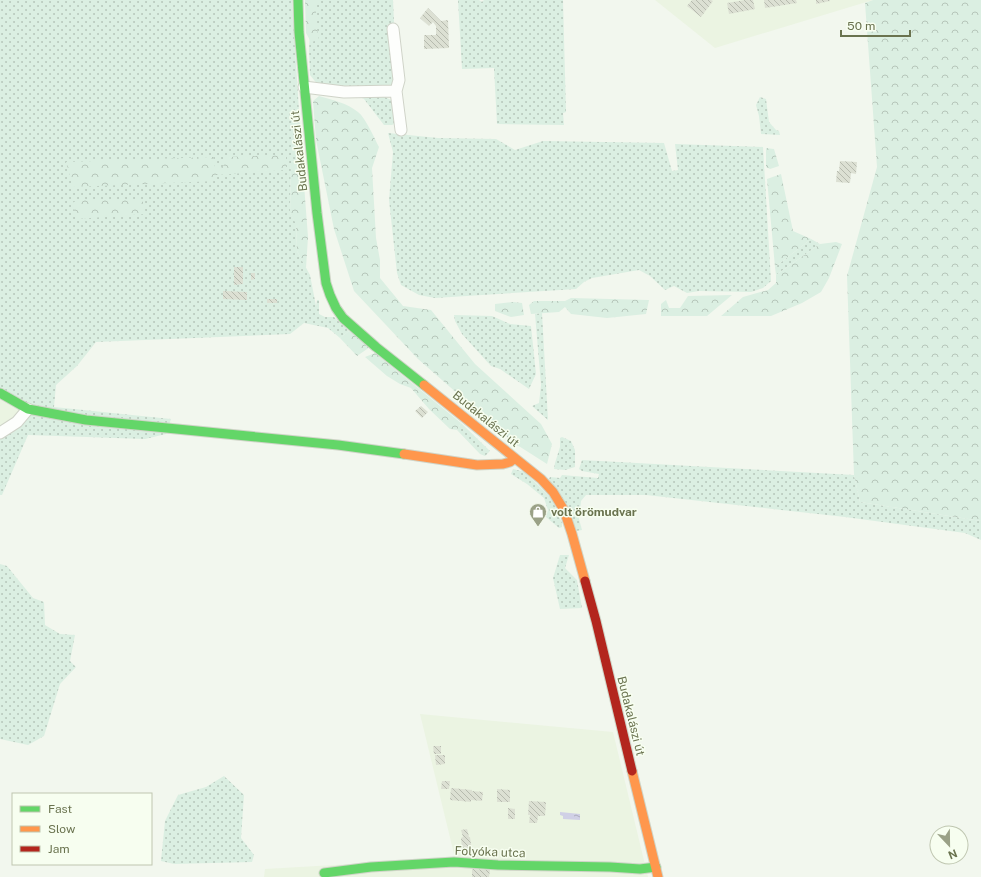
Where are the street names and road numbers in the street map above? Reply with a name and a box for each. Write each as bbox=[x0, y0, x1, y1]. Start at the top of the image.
street label: Budakalászi út bbox=[288, 109, 310, 192]
street label: Budakalászi út bbox=[450, 388, 522, 450]
street label: Budakalászi út bbox=[614, 675, 648, 758]
street label: Folyóka utca bbox=[454, 844, 526, 860]

